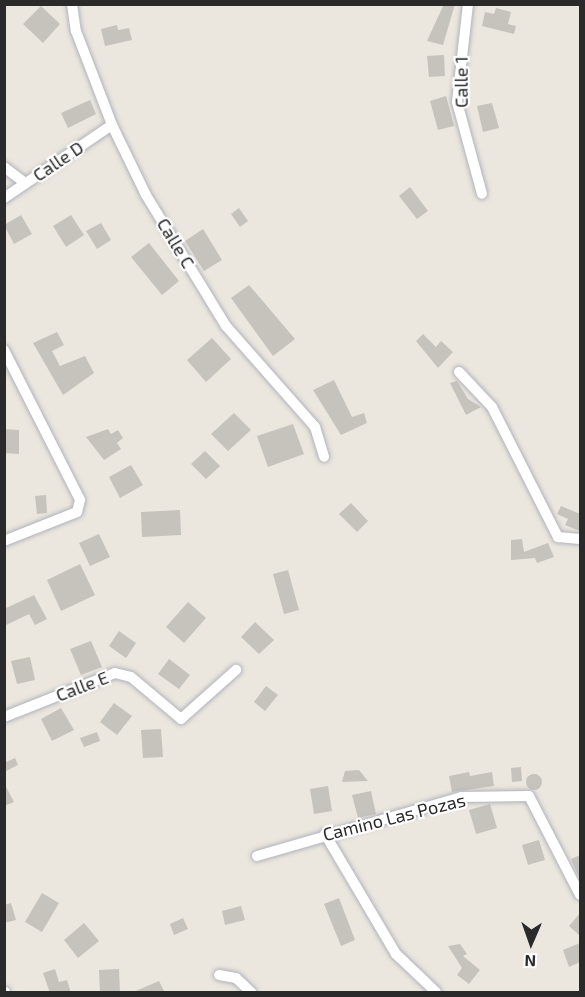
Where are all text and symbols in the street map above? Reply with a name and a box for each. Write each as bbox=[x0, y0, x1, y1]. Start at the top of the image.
street label: Calle 1 bbox=[450, 56, 472, 108]
street label: Calle D bbox=[29, 136, 87, 186]
street label: Calle C bbox=[153, 214, 199, 272]
street label: Calle E bbox=[53, 666, 111, 706]
street label: Camino Las Pozas bbox=[320, 789, 468, 845]
north arrow bbox=[501, 913, 561, 973]
text: N bbox=[524, 952, 536, 971]

